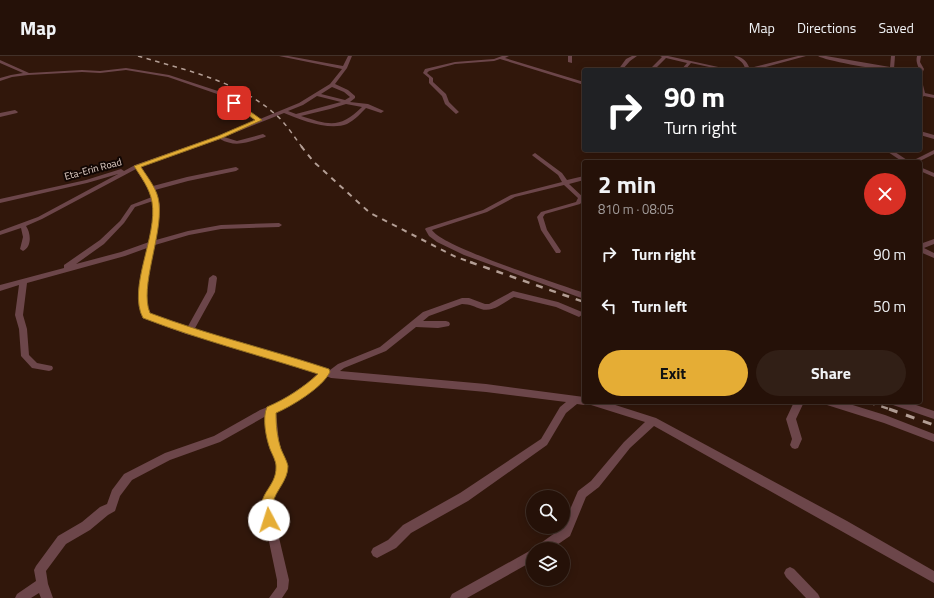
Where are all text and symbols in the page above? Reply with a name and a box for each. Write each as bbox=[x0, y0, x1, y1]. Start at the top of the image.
text: Map bbox=[20, 13, 56, 42]
text: Map bbox=[749, 17, 775, 38]
text: Directions bbox=[797, 17, 856, 38]
text: Saved bbox=[878, 17, 914, 38]
text: 90 m bbox=[664, 75, 725, 118]
icon: right bbox=[598, 84, 650, 136]
pin bbox=[217, 86, 251, 120]
icon: arrive bbox=[223, 92, 245, 114]
text: Turn right bbox=[664, 114, 737, 141]
street label: Eta-Erin Road bbox=[63, 154, 123, 184]
text: 2 min bbox=[598, 166, 656, 202]
button: close bbox=[864, 173, 906, 215]
text: 810 m · 08:05 bbox=[598, 199, 674, 219]
icon: right bbox=[598, 243, 620, 265]
text: Turn right bbox=[632, 243, 696, 266]
text: 90 m bbox=[873, 243, 906, 266]
icon: left bbox=[598, 295, 620, 317]
text: Turn left bbox=[632, 295, 687, 318]
text: 50 m bbox=[873, 295, 906, 318]
button: Exit bbox=[598, 350, 748, 396]
button: Share bbox=[756, 350, 906, 396]
map controls bbox=[526, 490, 570, 586]
button: search bbox=[526, 490, 570, 534]
position arrow bbox=[248, 499, 290, 541]
button: layers bbox=[526, 542, 570, 586]

